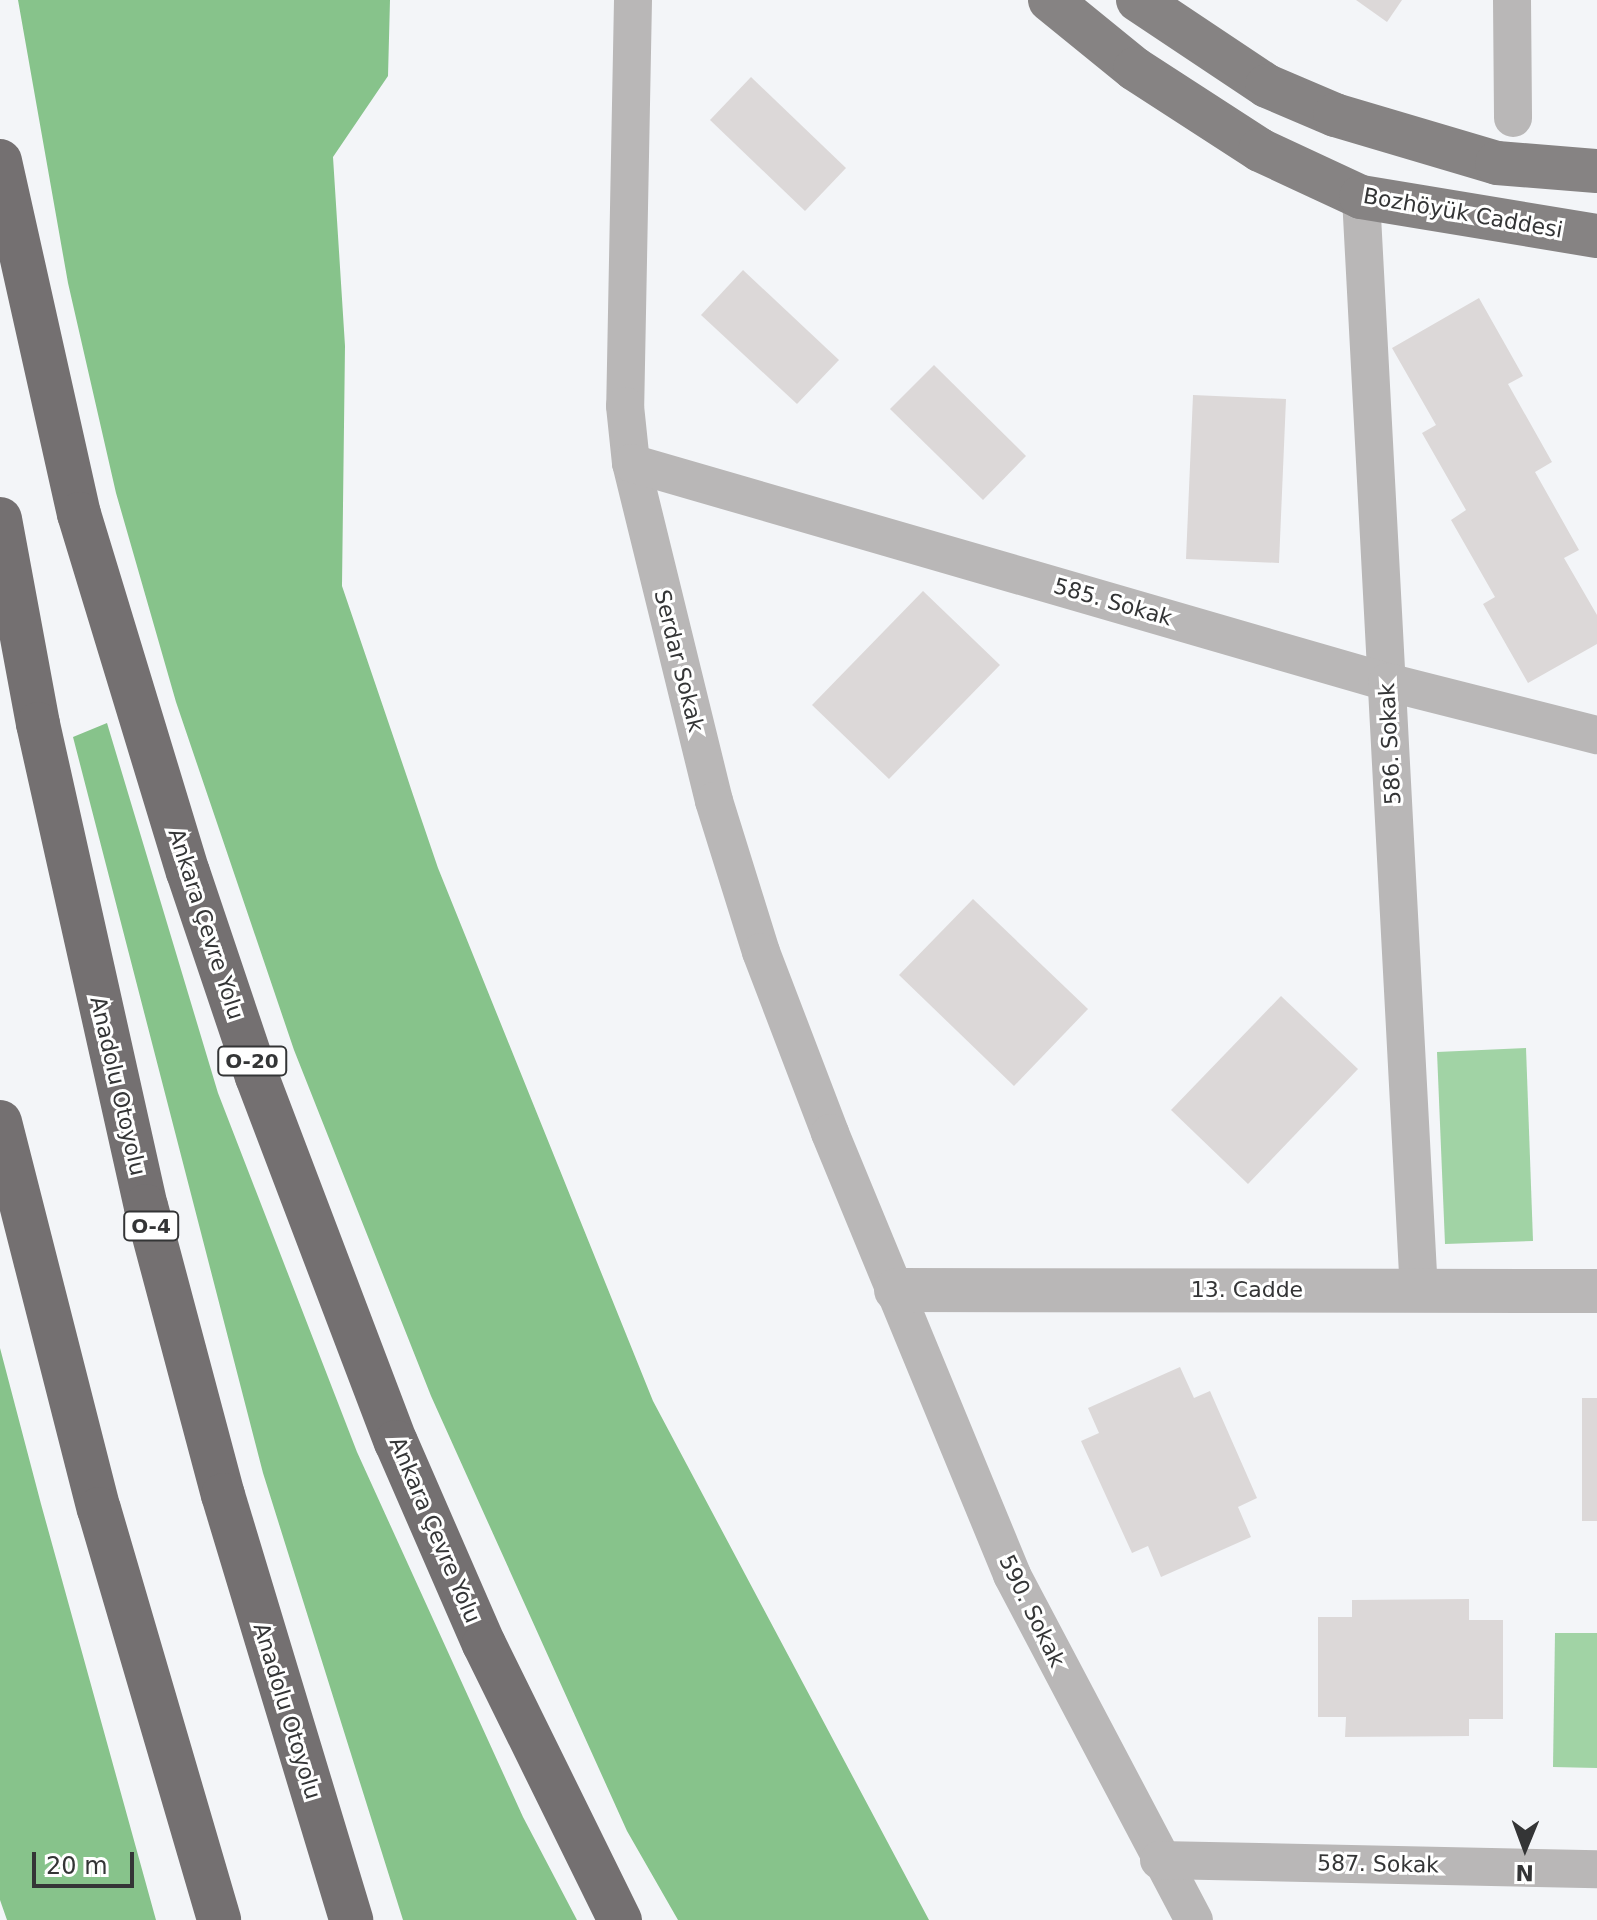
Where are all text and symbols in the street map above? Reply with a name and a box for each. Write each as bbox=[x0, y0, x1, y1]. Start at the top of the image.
street label: Bozhöyük Caddesi bbox=[1361, 182, 1565, 244]
street label: 585. Sokak bbox=[1051, 573, 1175, 631]
street label: Serdar Sokak bbox=[649, 587, 709, 735]
street label: 586. Sokak bbox=[1374, 682, 1406, 806]
street label: Ankara Çevre Yolu bbox=[163, 825, 249, 1023]
street label: Anadolu Otoyolu bbox=[85, 994, 151, 1178]
road number: O-20 bbox=[216, 1045, 288, 1077]
road number: O-4 bbox=[123, 1210, 179, 1242]
street label: 13. Cadde bbox=[1191, 1277, 1303, 1303]
street label: Ankara Çevre Yolu bbox=[384, 1433, 486, 1627]
street label: 590. Sokak bbox=[993, 1550, 1071, 1672]
street label: Anadolu Otoyolu bbox=[248, 1620, 326, 1802]
north arrow bbox=[1485, 1808, 1565, 1888]
scale bar bbox=[36, 1836, 138, 1886]
street label: 587. Sokak bbox=[1317, 1850, 1439, 1878]
text: 20 m bbox=[46, 1852, 108, 1880]
text: N bbox=[1515, 1860, 1534, 1885]

